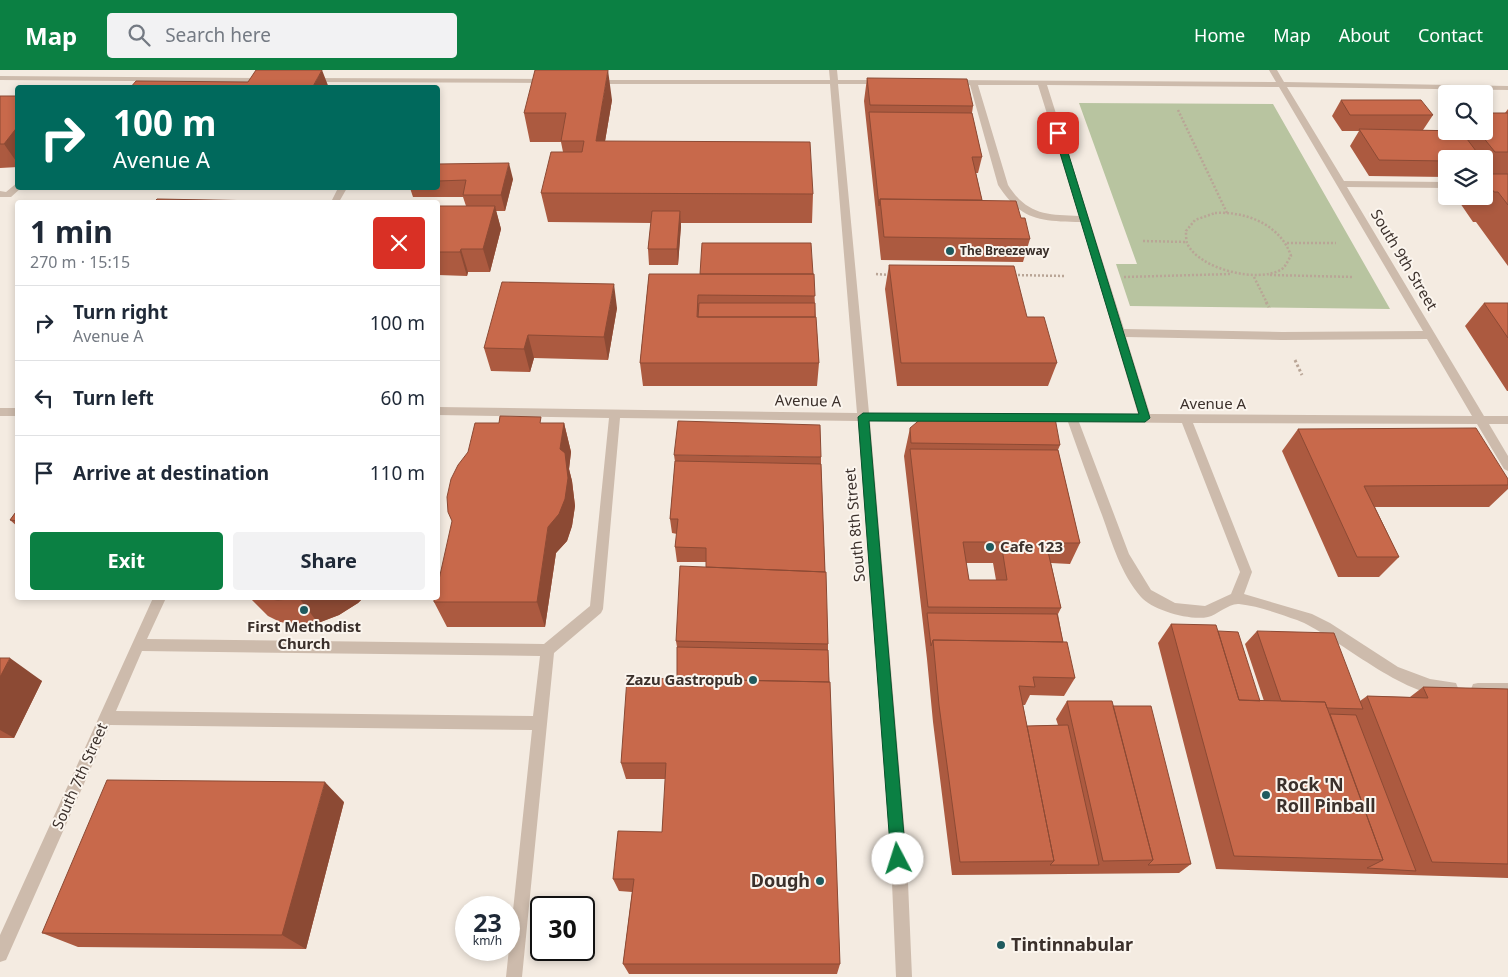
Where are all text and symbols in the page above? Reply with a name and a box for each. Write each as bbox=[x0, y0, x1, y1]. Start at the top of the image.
search box bbox=[107, 13, 457, 58]
text: Map bbox=[25, 19, 77, 52]
icon: search bbox=[125, 21, 153, 49]
text: Search here bbox=[165, 22, 271, 48]
text: Home bbox=[1194, 23, 1245, 47]
text: Map bbox=[1273, 23, 1311, 47]
text: About bbox=[1339, 23, 1390, 47]
text: Contact bbox=[1418, 23, 1483, 47]
map controls bbox=[1438, 85, 1493, 205]
button: search bbox=[1438, 85, 1493, 140]
text: 100 m bbox=[113, 99, 216, 146]
icon: right bbox=[30, 105, 95, 170]
pin bbox=[1037, 112, 1079, 154]
icon: arrive bbox=[1044, 119, 1072, 147]
text: Avenue A bbox=[113, 144, 210, 174]
button: layers bbox=[1438, 150, 1493, 205]
street label: South 9th Street bbox=[1367, 205, 1443, 314]
text: 1 min bbox=[30, 211, 113, 252]
button: close bbox=[373, 217, 425, 269]
place label: The Breezeway bbox=[960, 242, 1050, 259]
marker: The Breezeway bbox=[944, 245, 956, 257]
text: 270 m · 15:15 bbox=[30, 251, 130, 273]
text: Turn right bbox=[73, 299, 168, 325]
icon: right bbox=[30, 309, 58, 337]
text: 100 m bbox=[370, 310, 425, 336]
text: Avenue A bbox=[73, 325, 144, 347]
icon: left bbox=[30, 384, 58, 412]
text: Turn left bbox=[73, 385, 154, 411]
text: 60 m bbox=[381, 385, 425, 411]
street label: Avenue A bbox=[775, 389, 842, 411]
street label: Avenue A bbox=[1180, 393, 1246, 413]
icon: arrive bbox=[30, 459, 58, 487]
text: Arrive at destination bbox=[73, 460, 269, 486]
text: 110 m bbox=[370, 460, 425, 486]
street label: South 8th Street bbox=[839, 467, 869, 583]
button: Exit bbox=[30, 532, 223, 590]
button: Share bbox=[233, 532, 425, 590]
place label: Cafe 123 bbox=[1000, 536, 1063, 556]
marker: Cafe 123 bbox=[984, 541, 996, 553]
marker: First Methodist Church bbox=[298, 604, 310, 616]
place label: First Methodist Church bbox=[247, 616, 362, 653]
place label: Zazu Gastropub bbox=[626, 669, 743, 689]
marker: Zazu Gastropub bbox=[747, 674, 759, 686]
street label: South 7th Street bbox=[47, 719, 112, 832]
place label: Rock 'N Roll Pinball bbox=[1276, 772, 1376, 817]
marker: Rock 'N Roll Pinball bbox=[1260, 789, 1272, 801]
position arrow bbox=[871, 832, 923, 884]
place label: Dough bbox=[751, 868, 810, 892]
marker: Dough bbox=[814, 875, 826, 887]
speed limit sign: 30 bbox=[530, 896, 595, 961]
text: 23 bbox=[473, 905, 502, 939]
text: km/h bbox=[473, 932, 502, 949]
place label: Tintinnabular bbox=[1011, 932, 1133, 956]
marker: Tintinnabular bbox=[995, 939, 1007, 951]

